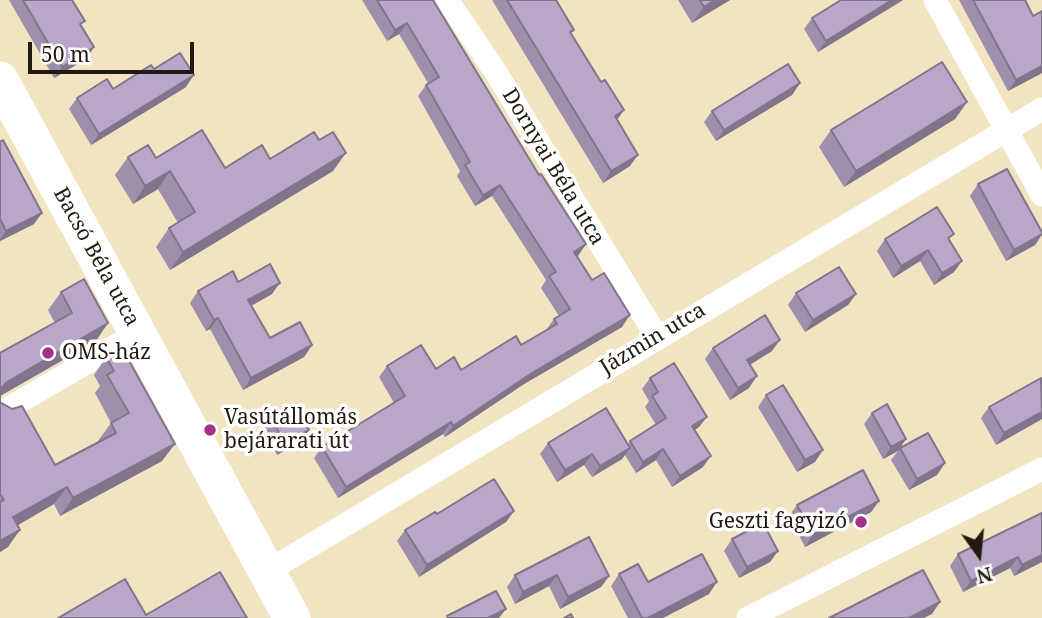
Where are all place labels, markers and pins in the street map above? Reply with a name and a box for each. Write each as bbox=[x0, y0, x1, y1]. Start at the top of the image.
place label: OMS-ház bbox=[62, 340, 151, 366]
marker: OMS-ház bbox=[40, 345, 56, 361]
place label: Vasútállomás bejárarati út bbox=[224, 405, 357, 455]
marker: Vasútállomás bejárarati út bbox=[202, 422, 218, 438]
place label: Geszti fagyizó bbox=[709, 509, 847, 535]
marker: Geszti fagyizó bbox=[853, 514, 869, 530]

